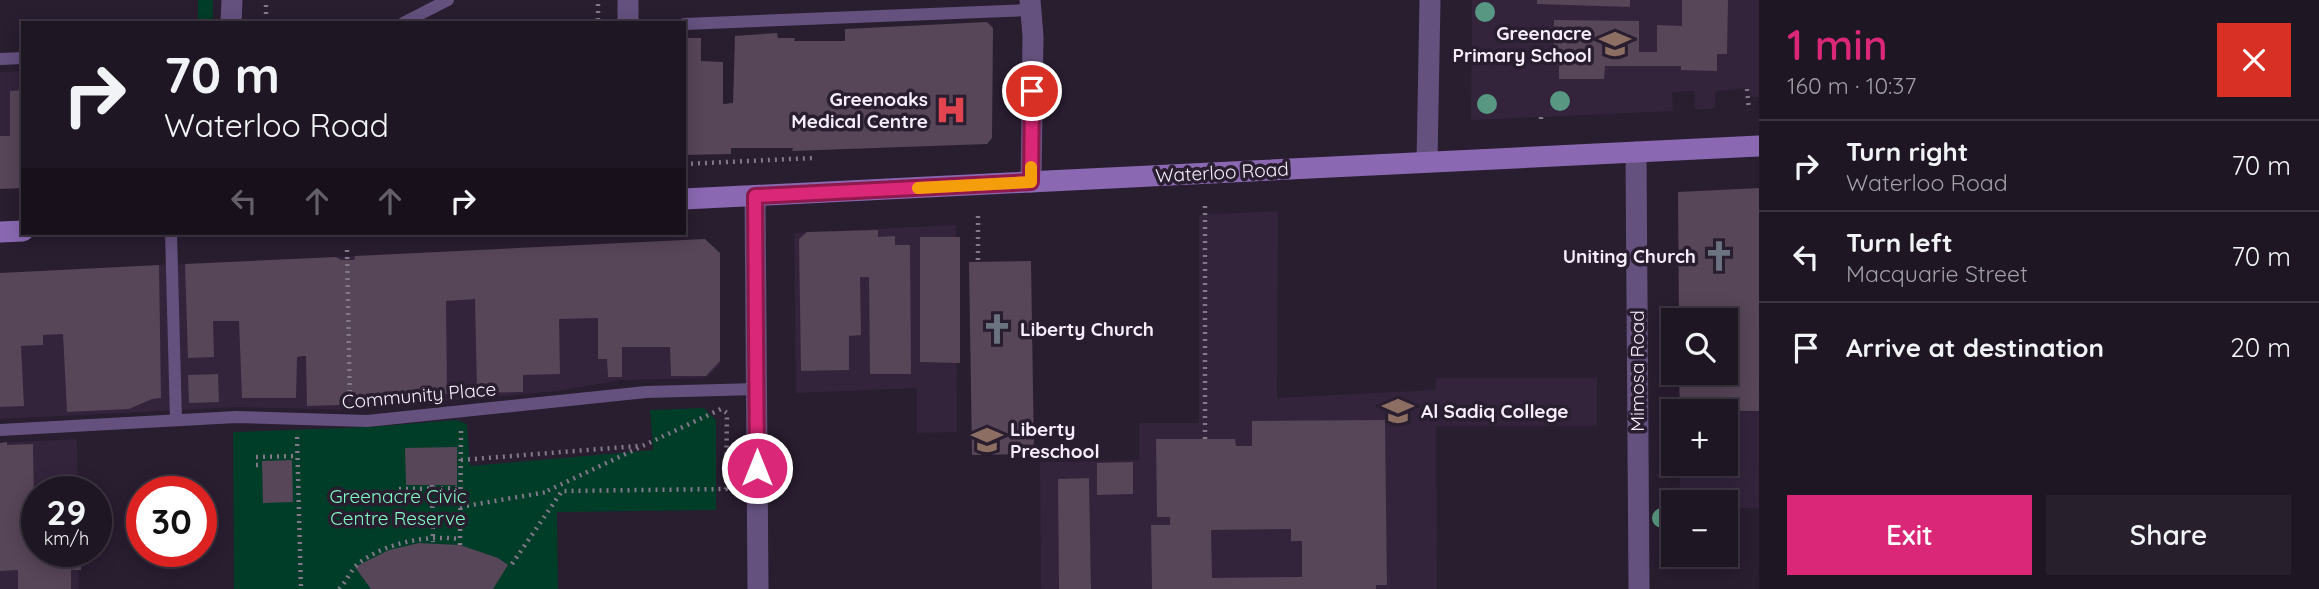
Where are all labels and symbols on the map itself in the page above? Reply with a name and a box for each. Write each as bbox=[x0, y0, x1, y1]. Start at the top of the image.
place label: Greenacre Primary School bbox=[1452, 21, 1592, 67]
school or university icon: Greenacre Primary School bbox=[1598, 27, 1632, 61]
pin bbox=[1002, 61, 1062, 121]
place label: Greenoaks Medical Centre bbox=[791, 87, 928, 133]
hospital icon: Greenoaks Medical Centre bbox=[934, 93, 968, 127]
street label: Waterloo Road bbox=[1155, 157, 1289, 187]
church icon: Uniting Church bbox=[1702, 239, 1736, 273]
place label: Uniting Church bbox=[1563, 244, 1696, 268]
street label: Mimosa Road bbox=[1625, 310, 1649, 432]
church icon: Liberty Church bbox=[980, 312, 1014, 346]
place label: Liberty Church bbox=[1020, 317, 1154, 341]
street label: Community Place bbox=[341, 376, 497, 414]
school or university icon: Al Sadiq College bbox=[1381, 394, 1415, 428]
place label: Al Sadiq College bbox=[1421, 399, 1568, 423]
place label: Liberty Preschool bbox=[1010, 417, 1100, 463]
school or university icon: Liberty Preschool bbox=[970, 423, 1004, 457]
position arrow bbox=[720, 431, 794, 505]
speed limit sign: 30 bbox=[126, 476, 217, 567]
park label: Greenacre Civic Centre Reserve bbox=[329, 484, 467, 530]

